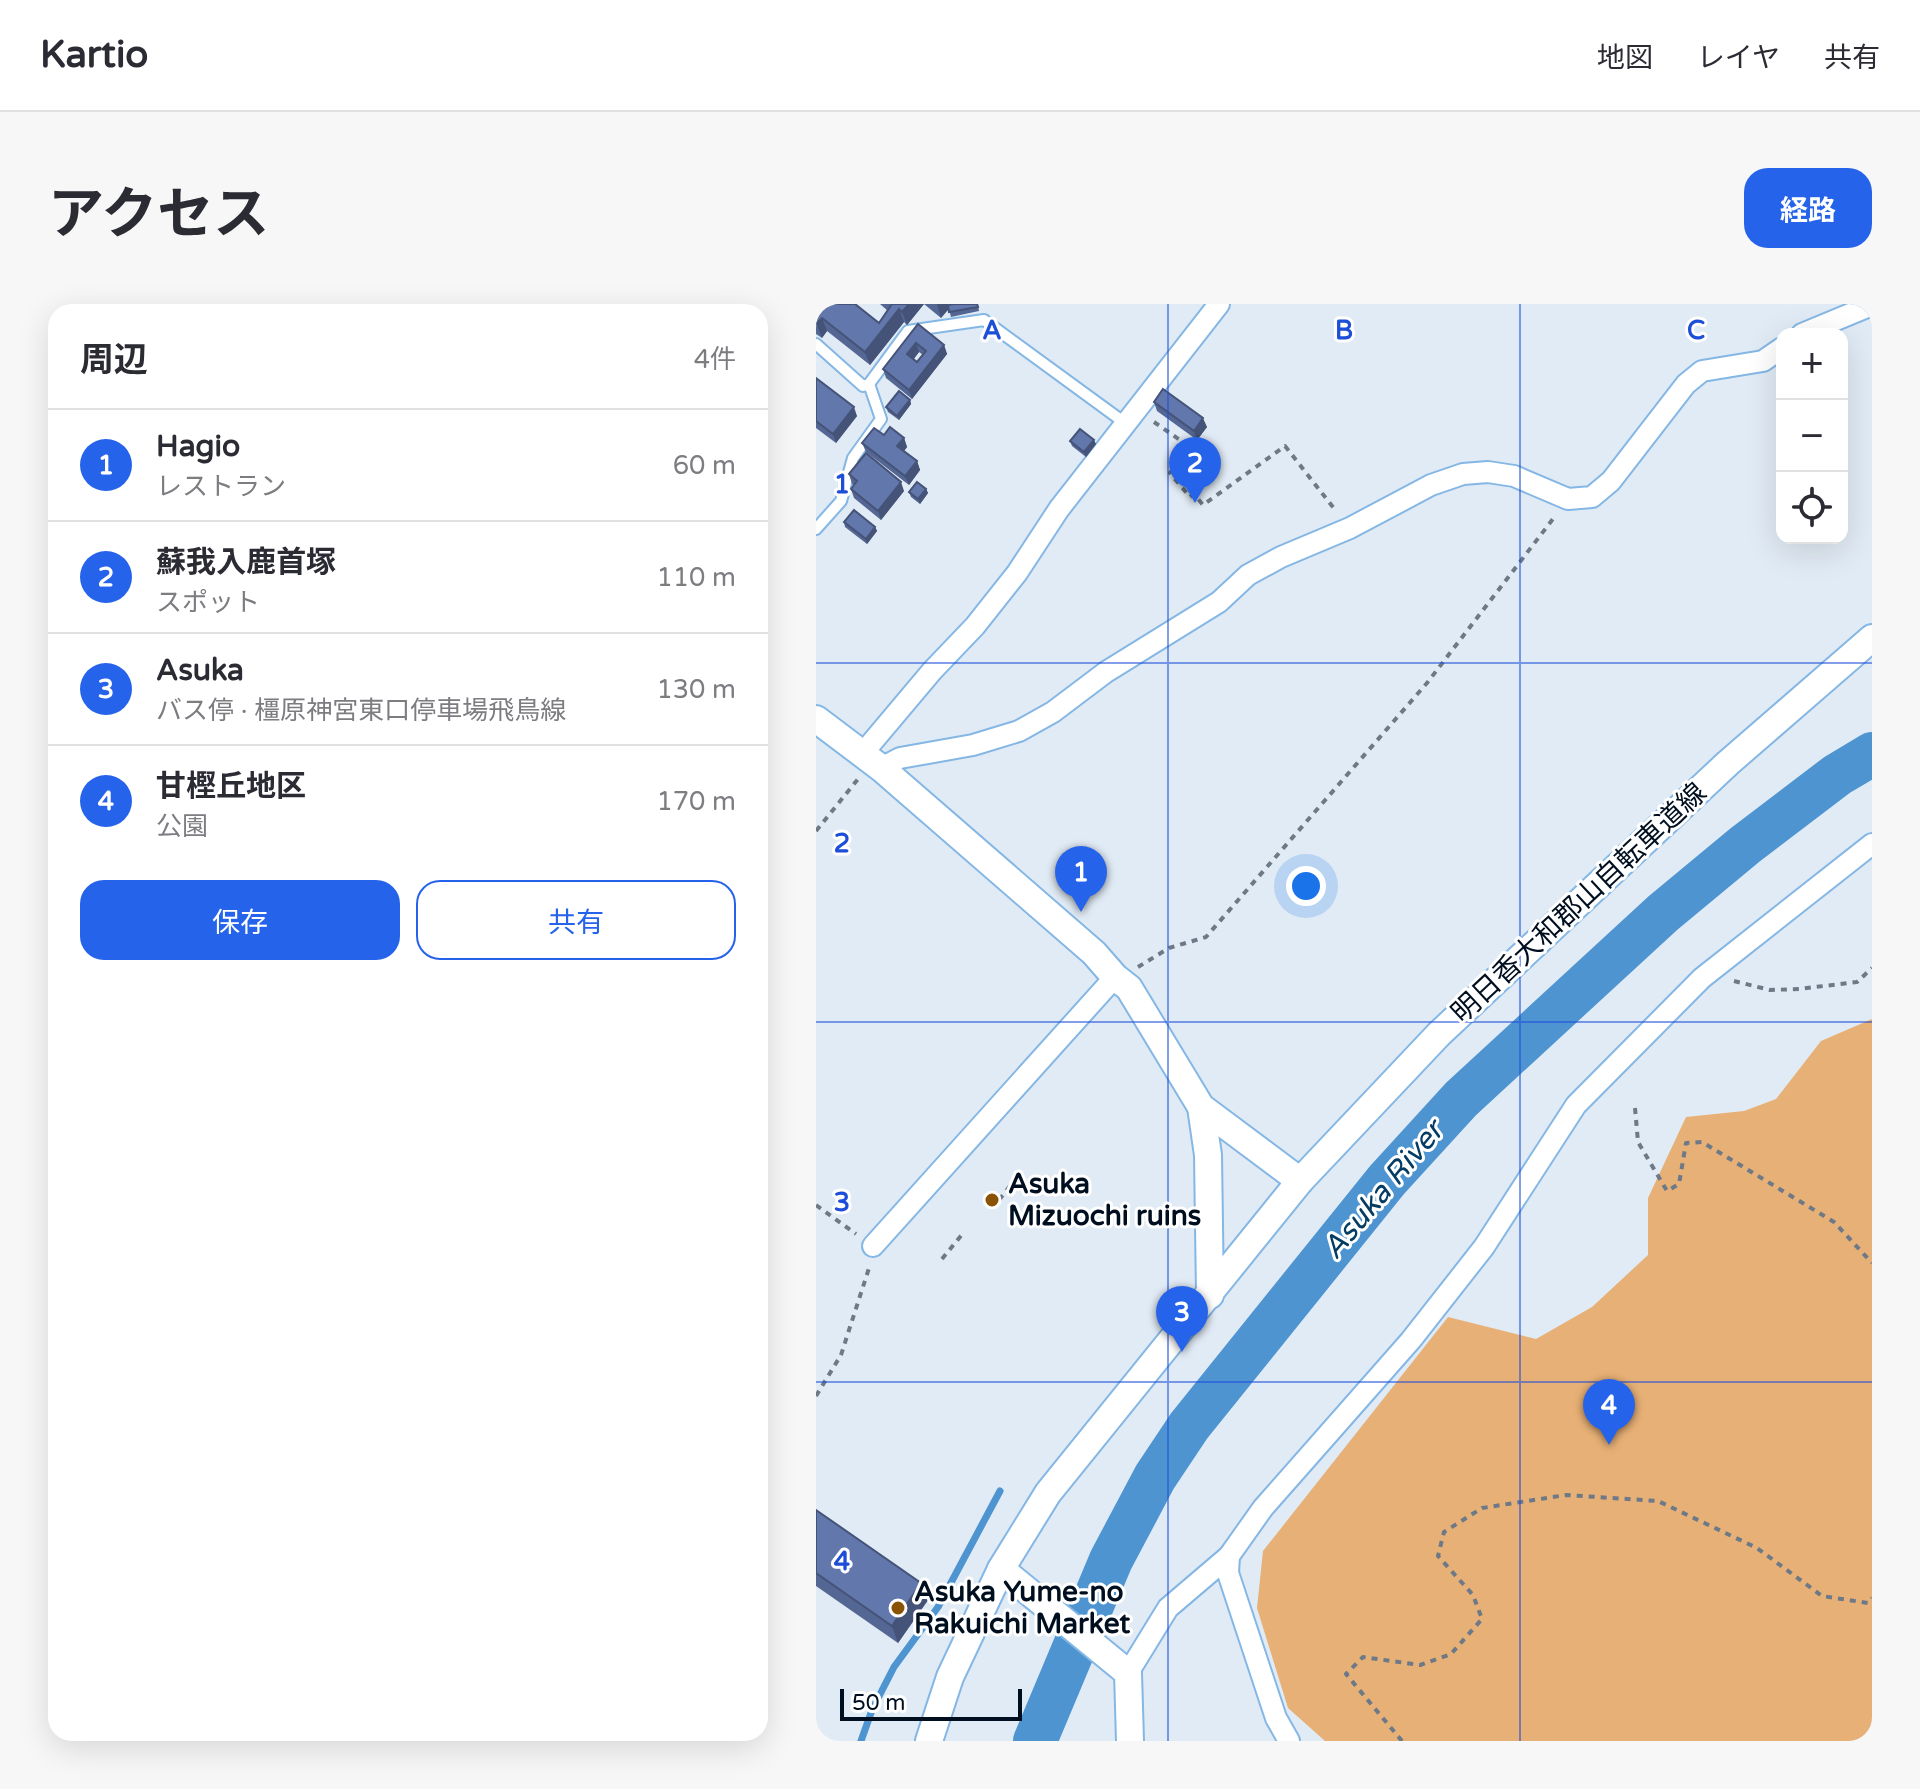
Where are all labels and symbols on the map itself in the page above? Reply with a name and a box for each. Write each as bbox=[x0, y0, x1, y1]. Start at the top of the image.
text: A bbox=[982, 315, 1002, 346]
text: B bbox=[1335, 315, 1353, 346]
text: C bbox=[1687, 315, 1705, 346]
pin: 2 bbox=[1169, 437, 1221, 503]
text: 1 bbox=[834, 469, 850, 500]
street label: 明日香大和郡山自転車道線 bbox=[1445, 776, 1713, 1030]
text: 2 bbox=[834, 828, 850, 859]
pin: 1 bbox=[1055, 846, 1107, 912]
your location bbox=[1286, 866, 1326, 906]
water label: Asuka River bbox=[1315, 1111, 1454, 1267]
place label: Asuka Mizuochi ruins bbox=[1008, 1167, 1201, 1233]
text: 3 bbox=[834, 1187, 850, 1218]
marker: Asuka Mizuochi ruins bbox=[983, 1191, 1001, 1209]
pin: 3 bbox=[1156, 1286, 1208, 1352]
pin: 4 bbox=[1583, 1379, 1635, 1445]
text: 4 bbox=[834, 1546, 850, 1577]
place label: Asuka Yume-no Rakuichi Market bbox=[914, 1575, 1131, 1641]
marker: Asuka Yume-no Rakuichi Market bbox=[889, 1599, 907, 1617]
scale bar bbox=[840, 1685, 1022, 1721]

